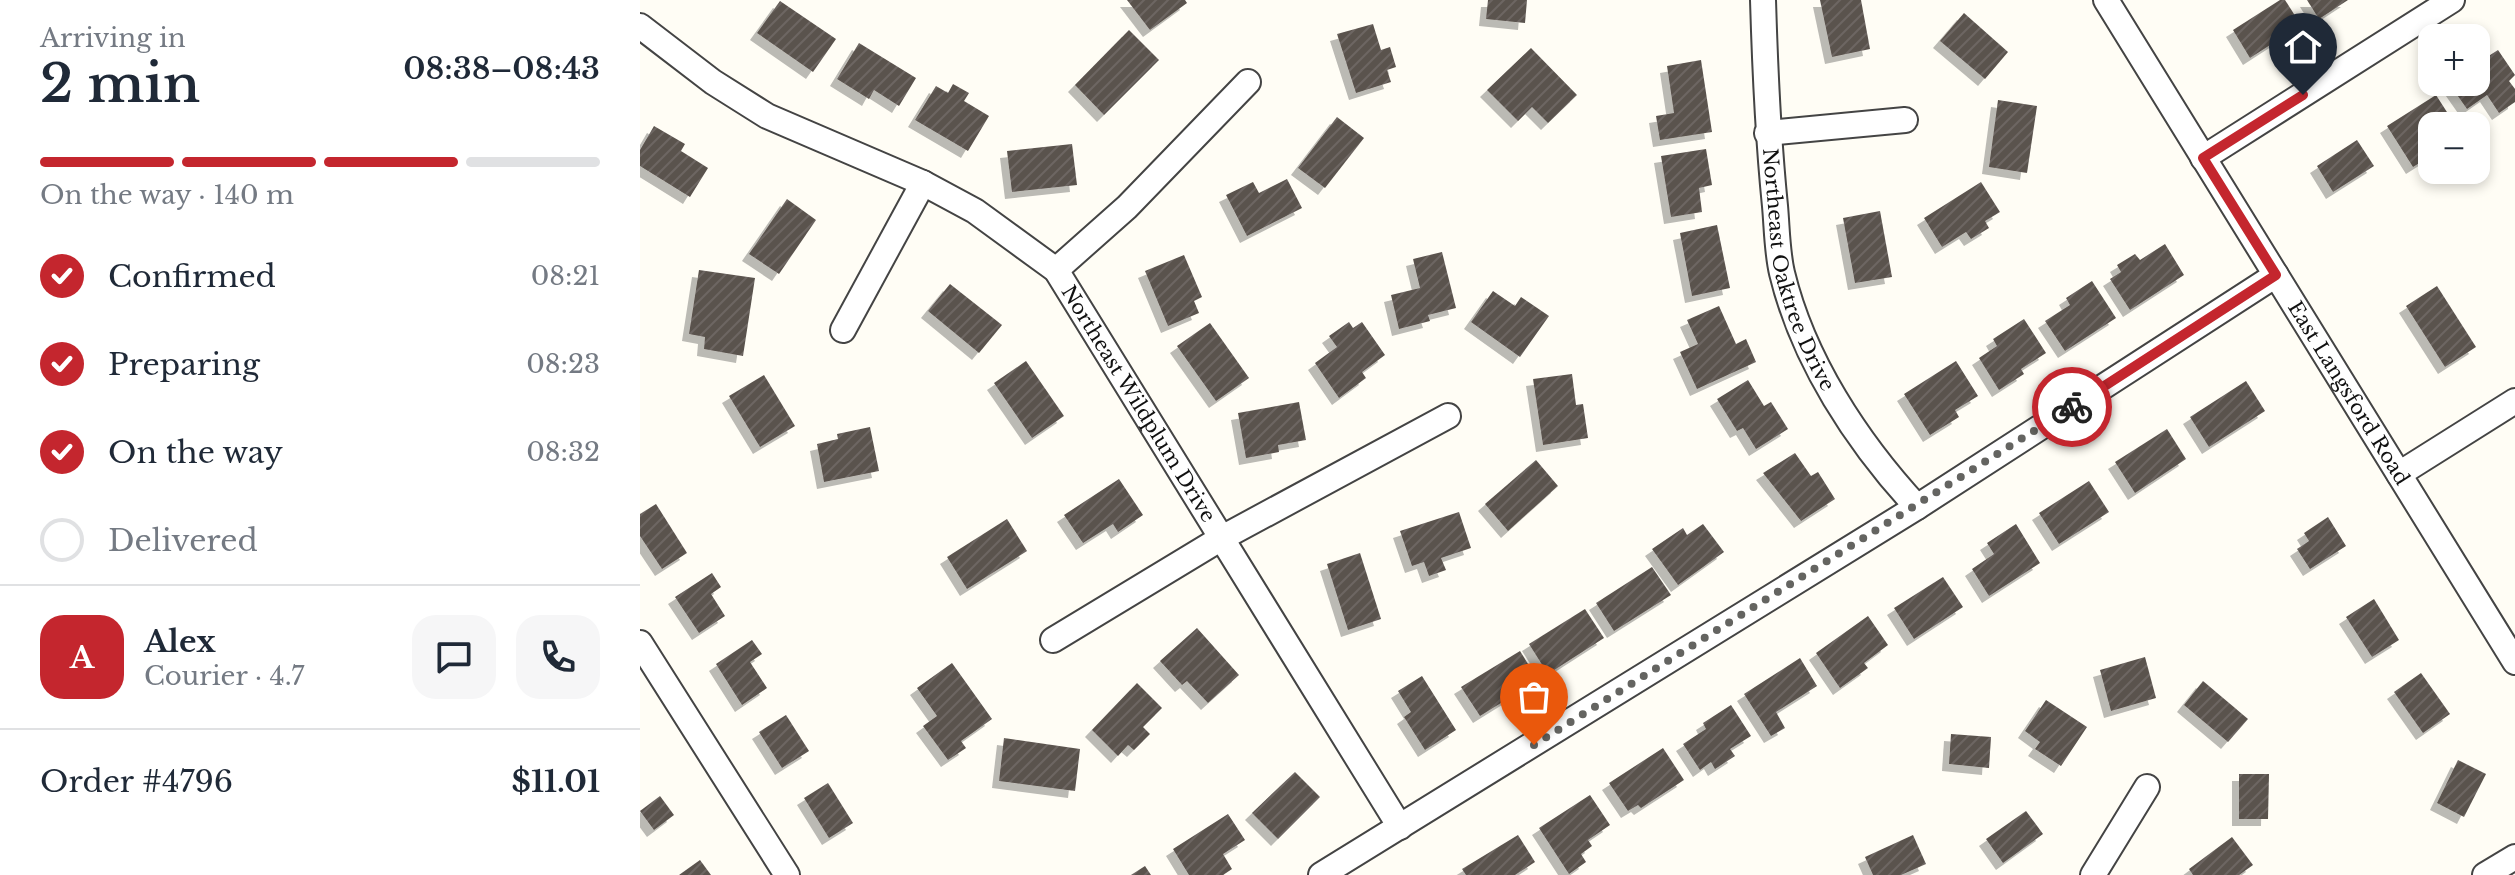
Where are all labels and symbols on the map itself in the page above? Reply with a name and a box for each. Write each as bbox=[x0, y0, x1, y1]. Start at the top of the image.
pin bbox=[2269, 13, 2337, 95]
street label: Northeast Oaktree Drive bbox=[1758, 147, 1840, 395]
street label: Northeast Wildplum Drive bbox=[1056, 281, 1221, 526]
street label: East Langsford Road bbox=[2283, 297, 2415, 489]
courier bbox=[2032, 367, 2112, 447]
pin bbox=[1500, 663, 1568, 745]

